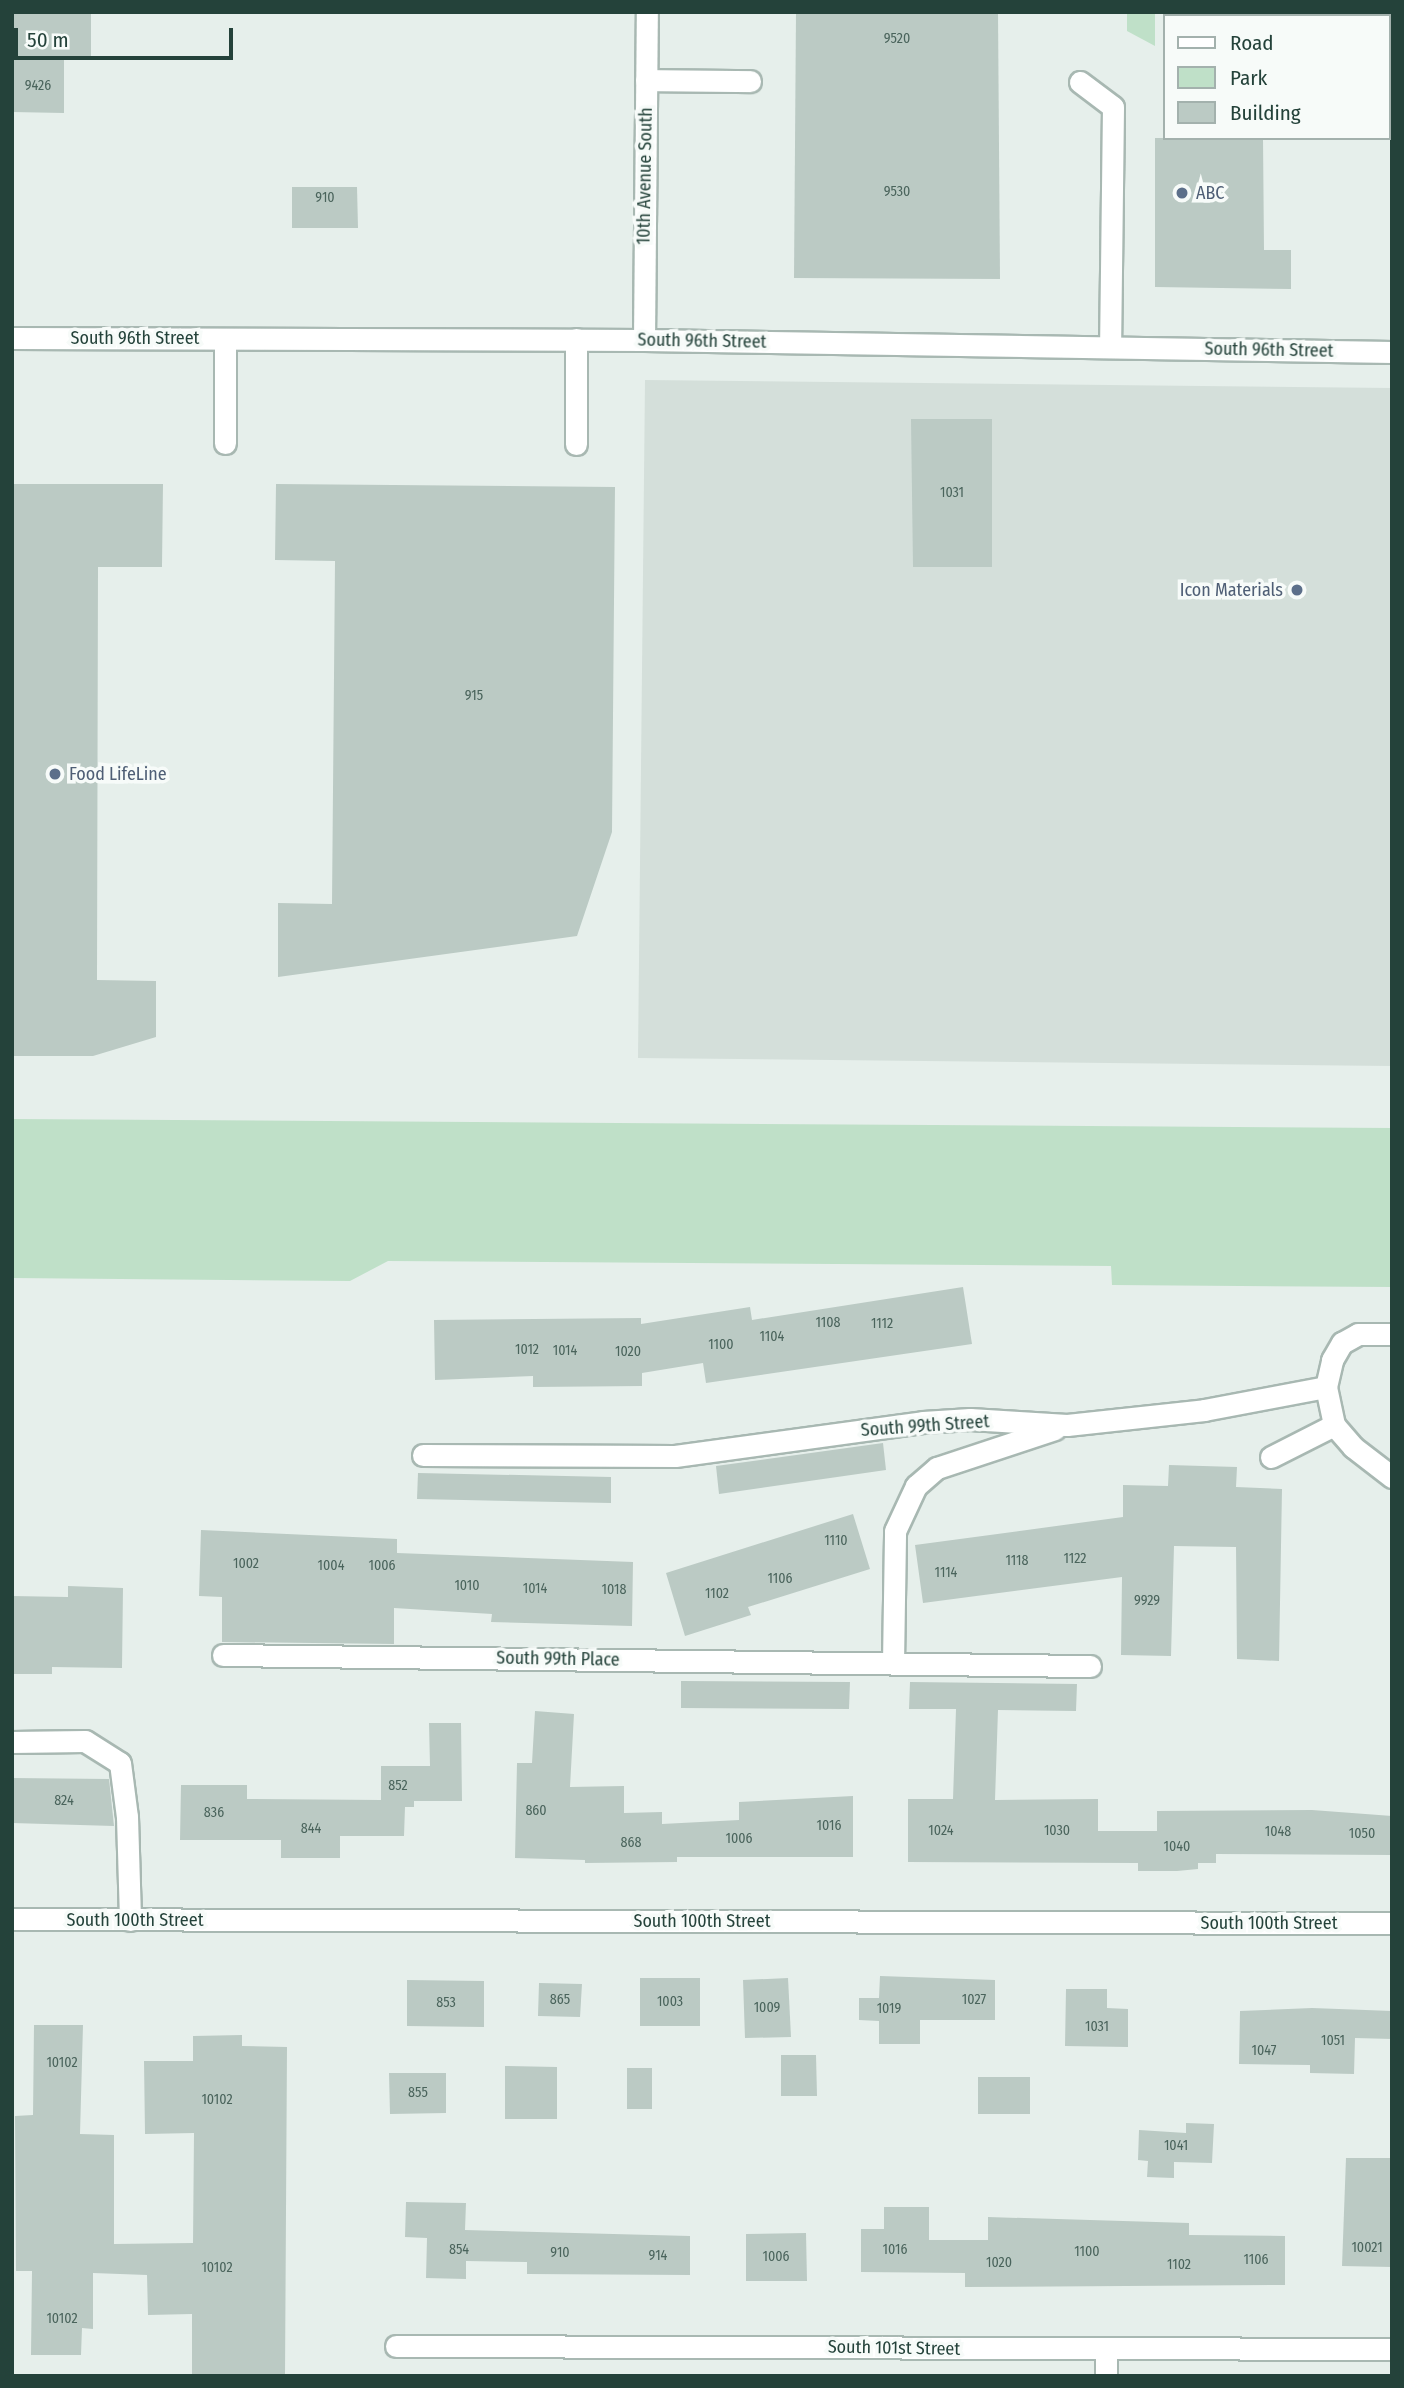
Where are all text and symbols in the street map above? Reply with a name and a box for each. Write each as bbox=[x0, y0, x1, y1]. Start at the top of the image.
scale bar bbox=[18, 14, 236, 58]
legend bbox=[1162, 14, 1390, 140]
text: 50 m bbox=[27, 27, 69, 53]
text: Road bbox=[1230, 30, 1274, 56]
house number: 9520 bbox=[884, 31, 910, 47]
text: Park bbox=[1230, 65, 1267, 91]
house number: 9426 bbox=[25, 78, 51, 94]
text: Building bbox=[1230, 100, 1301, 126]
street label: 10th Avenue South bbox=[633, 107, 657, 245]
place label: ABC bbox=[1196, 182, 1224, 204]
house number: 9530 bbox=[884, 184, 910, 200]
marker: ABC bbox=[1174, 185, 1190, 201]
house number: 910 bbox=[315, 190, 335, 206]
street label: South 96th Street bbox=[71, 327, 199, 349]
street label: South 96th Street bbox=[637, 329, 767, 353]
street label: South 96th Street bbox=[1204, 338, 1334, 362]
house number: 1031 bbox=[940, 485, 964, 501]
place label: Icon Materials bbox=[1180, 579, 1283, 601]
marker: Icon Materials bbox=[1289, 582, 1305, 598]
house number: 915 bbox=[465, 688, 483, 704]
place label: Food LifeLine bbox=[69, 763, 167, 785]
marker: Food LifeLine bbox=[47, 766, 63, 782]
house number: 1108 bbox=[815, 1315, 841, 1331]
house number: 1112 bbox=[871, 1316, 893, 1332]
house number: 1104 bbox=[760, 1329, 784, 1345]
house number: 1100 bbox=[708, 1337, 734, 1353]
house number: 1012 bbox=[515, 1342, 539, 1358]
house number: 1014 bbox=[553, 1343, 577, 1359]
house number: 1020 bbox=[615, 1344, 641, 1360]
street label: South 99th Street bbox=[860, 1411, 990, 1441]
house number: 1110 bbox=[824, 1533, 848, 1549]
house number: 1122 bbox=[1063, 1551, 1087, 1567]
house number: 1118 bbox=[1006, 1553, 1028, 1569]
house number: 1002 bbox=[233, 1556, 259, 1572]
house number: 1004 bbox=[318, 1558, 344, 1574]
house number: 1006 bbox=[369, 1558, 395, 1574]
house number: 1114 bbox=[935, 1565, 957, 1581]
house number: 1106 bbox=[768, 1571, 792, 1587]
house number: 1010 bbox=[454, 1578, 480, 1594]
house number: 1014 bbox=[523, 1581, 547, 1597]
house number: 1018 bbox=[602, 1582, 626, 1598]
house number: 1102 bbox=[705, 1586, 729, 1602]
house number: 9929 bbox=[1134, 1593, 1160, 1609]
street label: South 99th Place bbox=[496, 1647, 620, 1671]
house number: 852 bbox=[388, 1778, 408, 1794]
house number: 824 bbox=[54, 1793, 74, 1809]
house number: 860 bbox=[525, 1803, 547, 1819]
house number: 836 bbox=[204, 1805, 224, 1821]
house number: 1016 bbox=[817, 1818, 841, 1834]
house number: 844 bbox=[301, 1821, 321, 1837]
house number: 1024 bbox=[928, 1823, 954, 1839]
house number: 1030 bbox=[1044, 1823, 1070, 1839]
house number: 1048 bbox=[1265, 1824, 1291, 1840]
house number: 1050 bbox=[1349, 1826, 1375, 1842]
house number: 1006 bbox=[726, 1831, 752, 1847]
house number: 868 bbox=[621, 1835, 641, 1851]
house number: 1040 bbox=[1164, 1839, 1190, 1855]
street label: South 100th Street bbox=[66, 1909, 204, 1931]
street label: South 100th Street bbox=[633, 1910, 771, 1932]
street label: South 100th Street bbox=[1200, 1912, 1338, 1934]
house number: 865 bbox=[550, 1992, 570, 2008]
house number: 1027 bbox=[962, 1992, 986, 2008]
house number: 1003 bbox=[657, 1994, 683, 2010]
house number: 853 bbox=[436, 1995, 456, 2011]
house number: 1009 bbox=[754, 2000, 780, 2016]
house number: 1019 bbox=[877, 2001, 901, 2017]
house number: 1031 bbox=[1085, 2019, 1109, 2035]
house number: 1051 bbox=[1321, 2033, 1345, 2049]
house number: 1047 bbox=[1252, 2043, 1276, 2059]
house number: 10102 bbox=[46, 2055, 78, 2071]
house number: 855 bbox=[408, 2085, 428, 2101]
house number: 10102 bbox=[201, 2092, 233, 2108]
house number: 1041 bbox=[1164, 2138, 1188, 2154]
house number: 10021 bbox=[1351, 2240, 1383, 2256]
house number: 854 bbox=[449, 2242, 469, 2258]
house number: 1016 bbox=[883, 2242, 907, 2258]
house number: 1100 bbox=[1074, 2244, 1100, 2260]
house number: 910 bbox=[550, 2245, 570, 2261]
house number: 914 bbox=[649, 2248, 667, 2264]
house number: 1006 bbox=[763, 2249, 789, 2265]
house number: 1106 bbox=[1244, 2252, 1268, 2268]
house number: 1020 bbox=[986, 2255, 1012, 2271]
house number: 1102 bbox=[1167, 2257, 1191, 2273]
house number: 10102 bbox=[201, 2260, 233, 2276]
house number: 10102 bbox=[46, 2311, 78, 2327]
street label: South 101st Street bbox=[828, 2336, 960, 2360]

